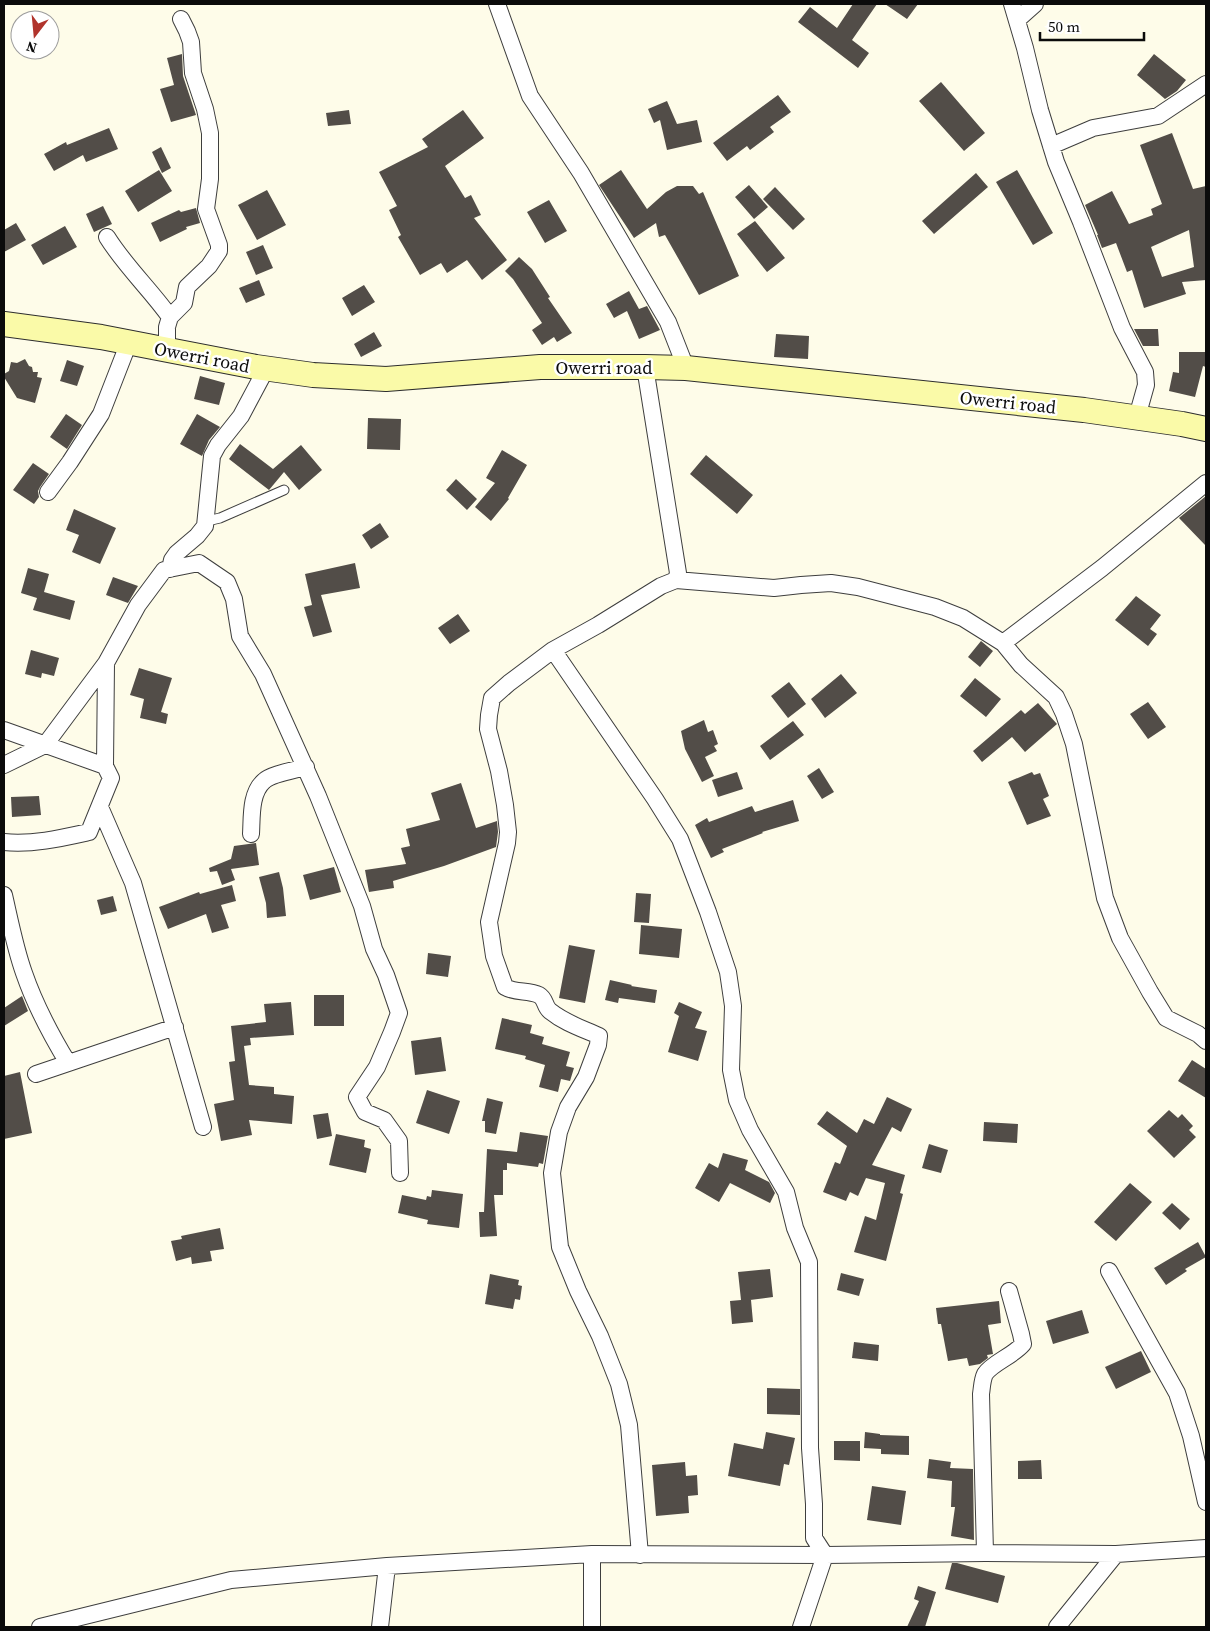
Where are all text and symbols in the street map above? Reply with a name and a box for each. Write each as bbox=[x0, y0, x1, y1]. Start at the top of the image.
north arrow bbox=[10, 10, 60, 60]
scale bar bbox=[1040, 10, 1144, 42]
text: 50 m bbox=[1048, 16, 1080, 37]
text: N bbox=[24, 36, 39, 59]
street label: Owerri road bbox=[152, 335, 252, 379]
street label: Owerri road bbox=[556, 355, 652, 380]
street label: Owerri road bbox=[959, 385, 1057, 419]

